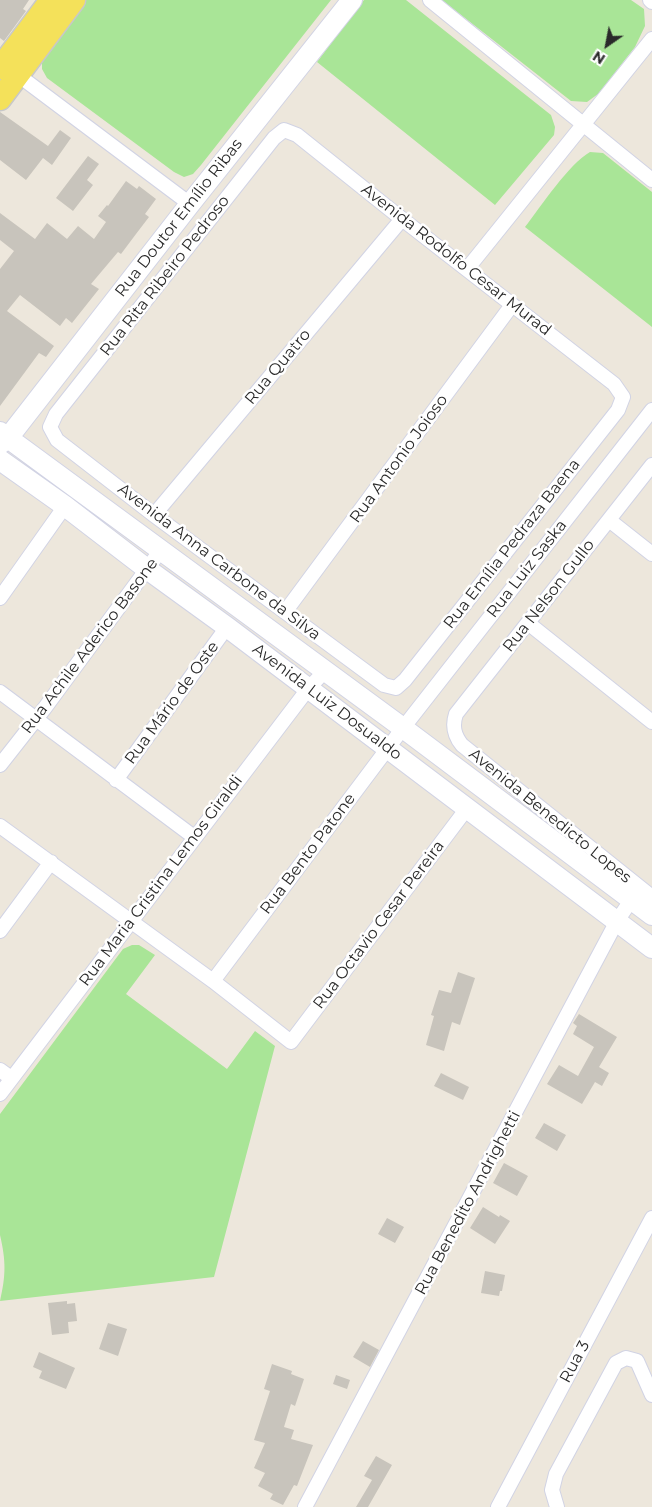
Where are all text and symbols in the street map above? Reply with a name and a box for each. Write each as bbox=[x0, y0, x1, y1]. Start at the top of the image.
north arrow bbox=[582, 20, 632, 70]
text: N bbox=[589, 47, 608, 68]
street label: Rua Doutor Emílio Ribas bbox=[111, 135, 247, 301]
street label: Avenida Rodolfo Cesar Murad bbox=[357, 180, 555, 340]
street label: Rua Rita Ribeiro Pedroso bbox=[96, 192, 234, 360]
street label: Rua Quatro bbox=[241, 325, 315, 409]
street label: Rua Antonio Joioso bbox=[346, 391, 452, 527]
street label: Rua Emília Pedraza Baena bbox=[440, 455, 584, 633]
street label: Avenida Anna Carbone da Silva bbox=[114, 479, 324, 645]
street label: Rua Luiz Saska bbox=[483, 516, 571, 622]
street label: Rua Nelson Gullo bbox=[499, 536, 599, 656]
street label: Rua Achile Aderico Basone bbox=[18, 554, 162, 738]
street label: Rua Mário de Oste bbox=[121, 638, 223, 768]
street label: Avenida Luiz Dosualdo bbox=[249, 640, 405, 764]
street label: Avenida Benedicto Lopes bbox=[465, 745, 635, 887]
street label: Rua Maria Cristina Lemos Giraldi bbox=[75, 772, 247, 990]
street label: Rua Bento Patone bbox=[256, 790, 360, 918]
street label: Rua Octavio Cesar Pereira bbox=[309, 837, 449, 1013]
street label: Rua Benedito Andrighetti bbox=[411, 1108, 525, 1298]
street label: Rua 3 bbox=[556, 1338, 594, 1386]

